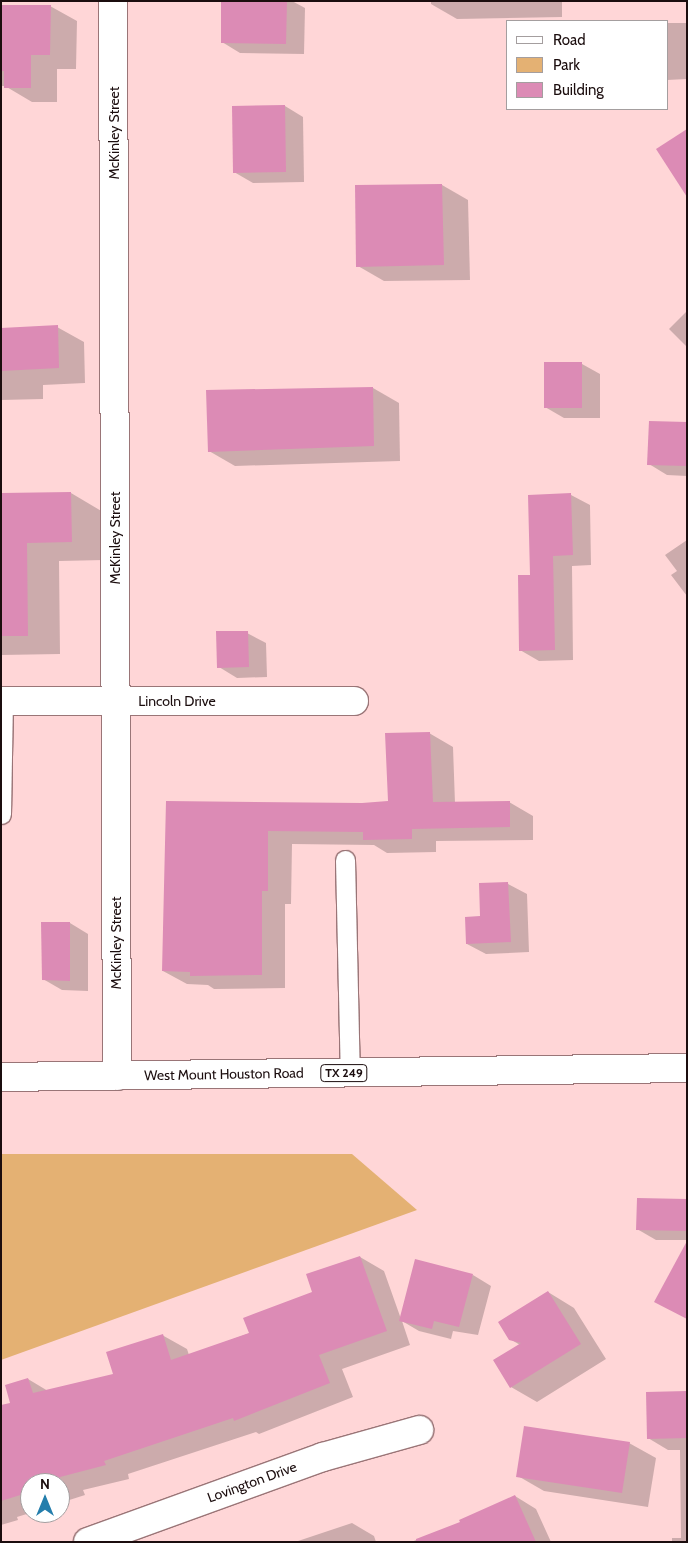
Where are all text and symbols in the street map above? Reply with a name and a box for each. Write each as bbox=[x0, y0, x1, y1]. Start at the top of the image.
legend bbox=[506, 20, 668, 110]
text: Road bbox=[553, 31, 586, 49]
text: Park bbox=[553, 56, 580, 74]
text: Building bbox=[553, 81, 604, 99]
street label: McKinley Street bbox=[106, 86, 122, 180]
street label: McKinley Street bbox=[107, 491, 123, 585]
street label: Lincoln Drive bbox=[138, 693, 216, 709]
street label: McKinley Street bbox=[108, 896, 124, 990]
street label: West Mount Houston Road bbox=[144, 1064, 304, 1084]
road number: TX 249 bbox=[320, 1064, 368, 1082]
street label: Lovington Drive bbox=[205, 1458, 299, 1506]
north arrow bbox=[20, 1473, 70, 1523]
text: N bbox=[40, 1475, 50, 1493]

